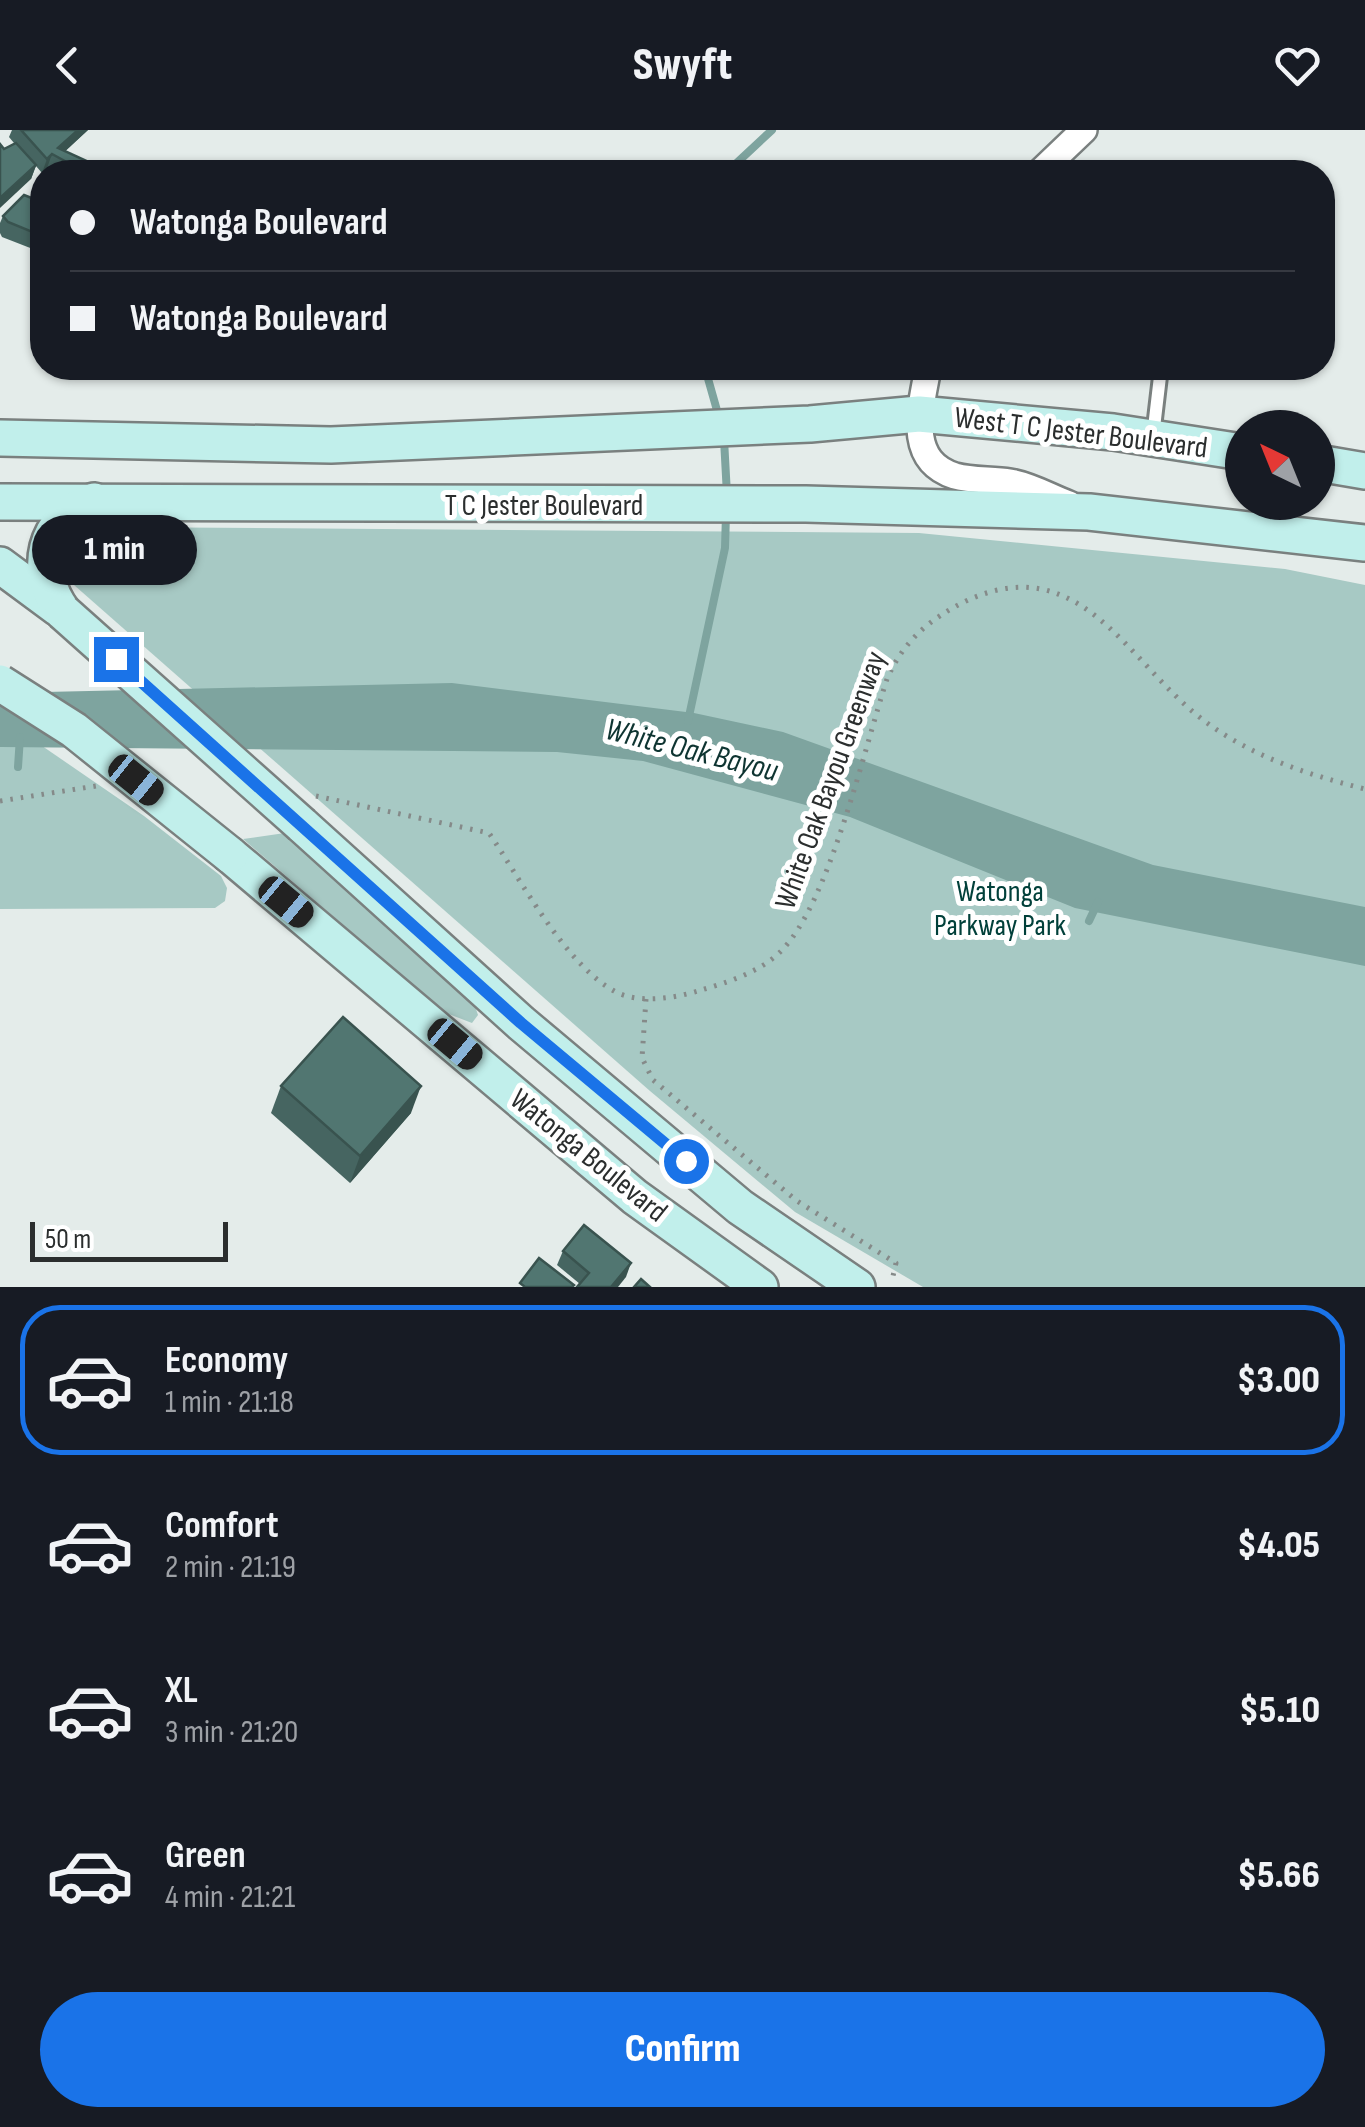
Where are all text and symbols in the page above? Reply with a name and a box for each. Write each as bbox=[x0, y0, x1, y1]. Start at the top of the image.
icon: back bbox=[40, 38, 95, 93]
text: Swyft bbox=[633, 38, 732, 93]
icon: heart bbox=[1270, 38, 1325, 93]
text: Watonga Boulevard bbox=[130, 200, 388, 245]
text: Watonga Boulevard bbox=[130, 296, 388, 341]
street label: West T C Jester Boulevard bbox=[952, 400, 1209, 466]
north arrow bbox=[1225, 410, 1335, 520]
map controls bbox=[1225, 410, 1335, 520]
street label: T C Jester Boulevard bbox=[445, 488, 643, 524]
callout: 1 min bbox=[34, 514, 198, 584]
text: 1 min bbox=[84, 530, 145, 569]
route end bbox=[94, 637, 139, 682]
street label: White Oak Bayou Greenway bbox=[768, 646, 894, 914]
water label: White Oak Bayou bbox=[601, 710, 782, 791]
car bbox=[103, 749, 169, 811]
car bbox=[253, 871, 319, 933]
park label: Watonga Parkway Park bbox=[934, 874, 1067, 944]
car bbox=[422, 1013, 488, 1075]
street label: Watonga Boulevard bbox=[503, 1082, 674, 1230]
route start bbox=[664, 1139, 709, 1184]
scale bar bbox=[30, 1217, 228, 1262]
text: 50 m bbox=[45, 1223, 91, 1256]
icon: car bbox=[45, 1335, 135, 1425]
text: Economy bbox=[165, 1338, 288, 1383]
text: $3.00 bbox=[1237, 1358, 1320, 1403]
text: 1 min · 21:18 bbox=[165, 1383, 294, 1422]
icon: car bbox=[45, 1500, 135, 1590]
text: Comfort bbox=[165, 1503, 279, 1548]
text: $4.05 bbox=[1237, 1523, 1320, 1568]
text: 2 min · 21:19 bbox=[165, 1548, 296, 1587]
icon: car bbox=[45, 1665, 135, 1755]
text: XL bbox=[165, 1668, 198, 1713]
text: $5.10 bbox=[1239, 1688, 1320, 1733]
text: 3 min · 21:20 bbox=[165, 1713, 298, 1752]
icon: car bbox=[45, 1830, 135, 1920]
text: Green bbox=[165, 1833, 246, 1878]
text: $5.66 bbox=[1238, 1853, 1320, 1898]
text: 4 min · 21:21 bbox=[165, 1878, 295, 1917]
button: Confirm bbox=[40, 1992, 1325, 2107]

